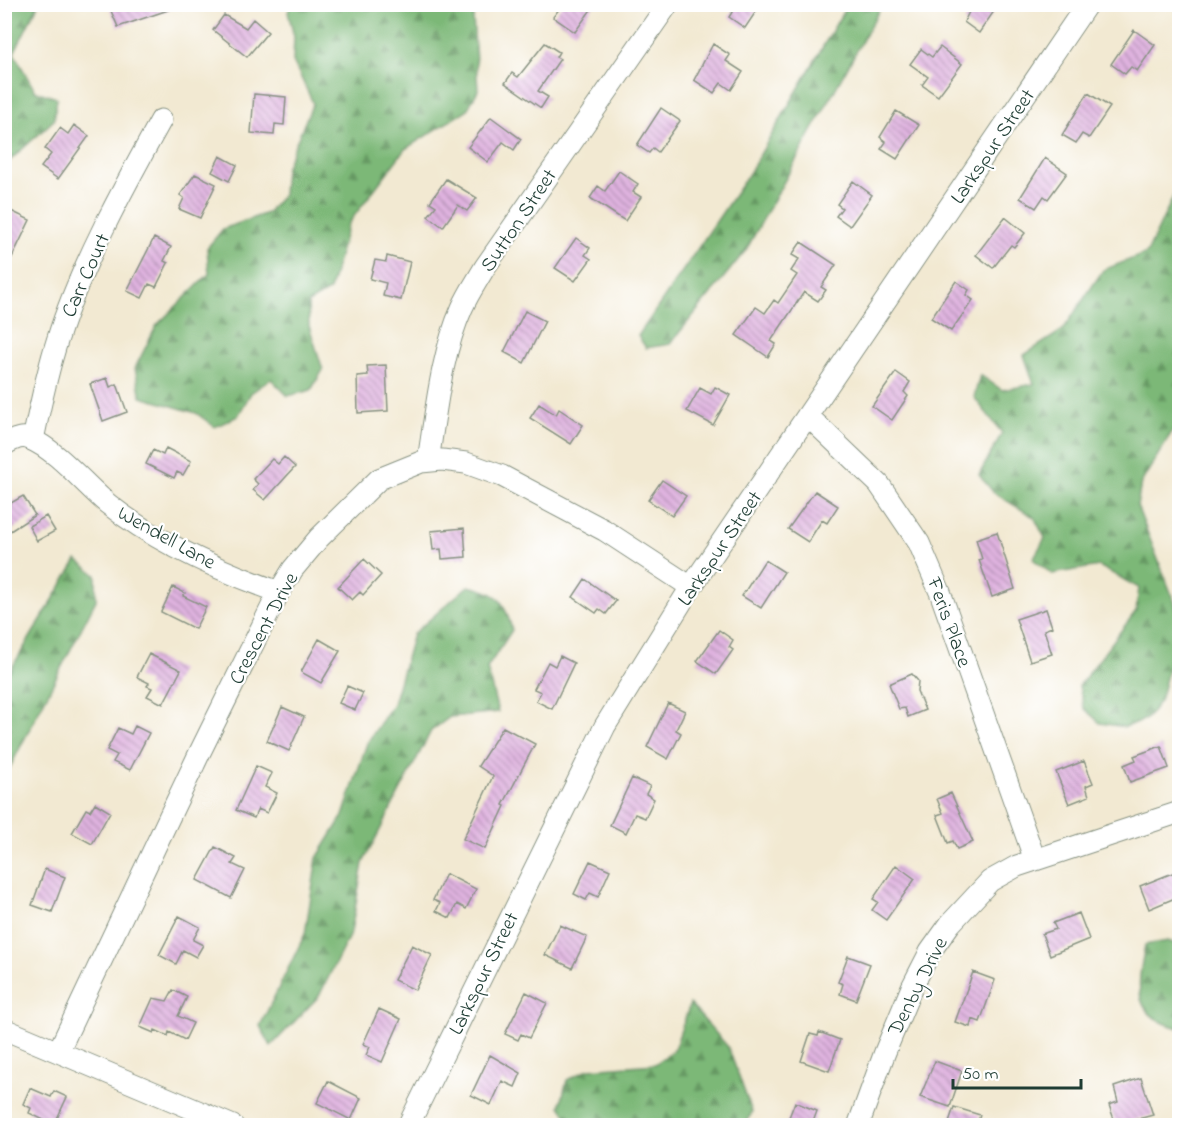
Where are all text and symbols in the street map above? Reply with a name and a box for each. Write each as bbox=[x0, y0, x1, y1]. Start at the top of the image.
street label: Larkspur Street bbox=[944, 83, 1043, 211]
street label: Sutton Street bbox=[474, 163, 565, 279]
street label: Carr Court bbox=[55, 229, 119, 323]
street label: Larkspur Street bbox=[671, 485, 770, 613]
street label: Wendell Lane bbox=[111, 499, 221, 578]
street label: Crescent Drive bbox=[223, 567, 307, 690]
street label: Feris Place bbox=[918, 573, 978, 672]
street label: Larkspur Street bbox=[442, 907, 528, 1040]
street label: Denby Drive bbox=[881, 932, 958, 1043]
scale bar bbox=[953, 1052, 1080, 1090]
text: 50 m bbox=[962, 1062, 999, 1088]

